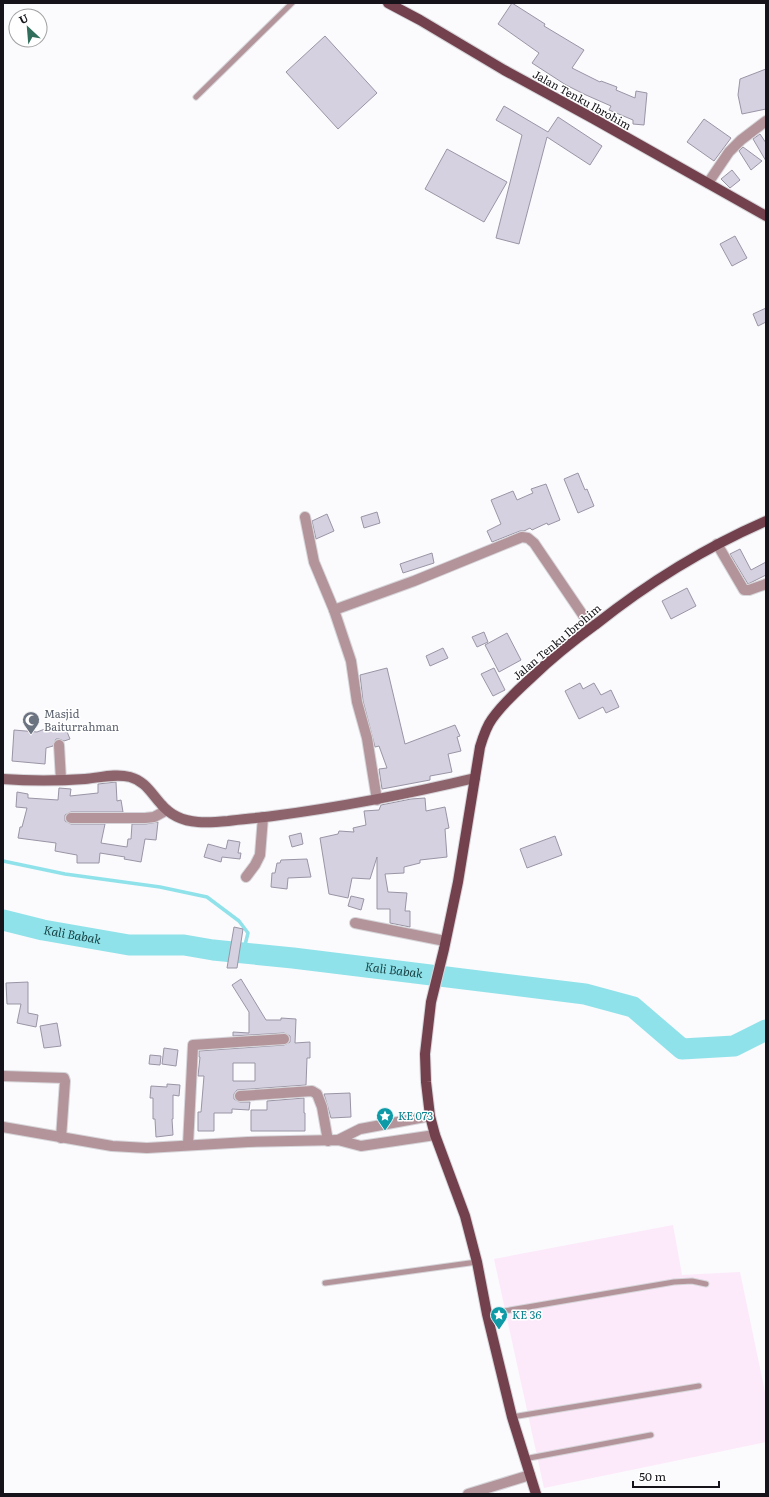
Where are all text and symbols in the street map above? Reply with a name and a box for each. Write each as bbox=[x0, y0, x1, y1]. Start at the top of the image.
north arrow bbox=[8, 8, 48, 48]
text: U bbox=[16, 9, 31, 27]
street label: Jalan Tenku Ibrohim bbox=[530, 65, 635, 133]
street label: Jalan Tenku Ibrohim bbox=[509, 599, 604, 683]
place label: Masjid Baiturrahman bbox=[44, 705, 119, 734]
mosque icon: Masjid Baiturrahman bbox=[21, 710, 41, 735]
water label: Kali Babak bbox=[42, 920, 103, 948]
water label: Kali Babak bbox=[364, 957, 424, 982]
place icon: KE 073 bbox=[375, 1106, 395, 1131]
place label: KE 073 bbox=[398, 1107, 433, 1123]
place icon: KE 36 bbox=[489, 1305, 509, 1330]
place label: KE 36 bbox=[512, 1306, 541, 1322]
scale bar bbox=[633, 1463, 719, 1489]
text: 50 m bbox=[639, 1467, 666, 1485]

